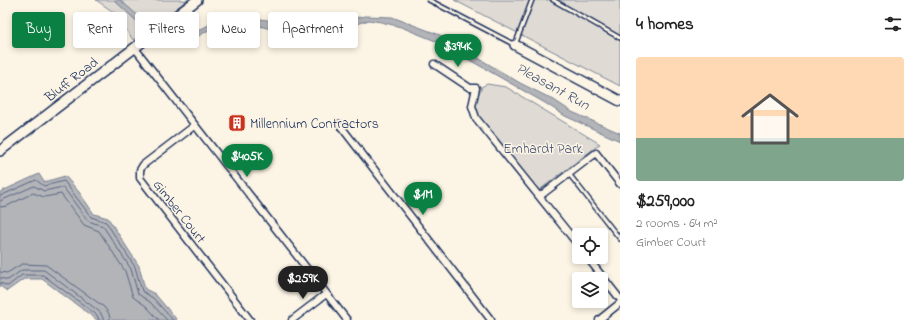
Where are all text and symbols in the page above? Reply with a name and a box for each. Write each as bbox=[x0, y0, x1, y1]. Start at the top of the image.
chip: Buy bbox=[12, 12, 65, 48]
chip: Rent bbox=[73, 12, 127, 48]
chip: Filters bbox=[135, 12, 199, 48]
chip: New bbox=[207, 12, 260, 48]
chip: Apartment bbox=[268, 12, 358, 48]
text: 4 homes bbox=[636, 12, 694, 37]
icon: filters bbox=[882, 13, 904, 35]
pin: $394K bbox=[430, 34, 486, 68]
text: $394K bbox=[444, 37, 472, 56]
street label: Bluff Road bbox=[40, 52, 103, 108]
water label: Pleasant Run bbox=[512, 58, 594, 116]
icon: home bbox=[734, 83, 806, 155]
building icon: Millennium Contractors bbox=[227, 113, 247, 133]
place label: Millennium Contractors bbox=[250, 114, 379, 135]
park label: Emhardt Park bbox=[503, 139, 583, 160]
pin: $405K bbox=[219, 144, 275, 178]
text: $405K bbox=[231, 147, 263, 166]
street label: Gimber Court bbox=[147, 176, 211, 248]
pin: $1M bbox=[404, 182, 442, 216]
text: $1M bbox=[413, 185, 433, 204]
text: $259,000 bbox=[636, 189, 695, 214]
text: 2 rooms · 64 m² bbox=[636, 214, 718, 233]
map controls bbox=[572, 228, 608, 308]
button: locate bbox=[572, 228, 608, 264]
text: Gimber Court bbox=[636, 233, 706, 252]
pin: $259K bbox=[275, 266, 331, 300]
text: $259K bbox=[287, 269, 319, 288]
button: layers bbox=[572, 272, 608, 308]

